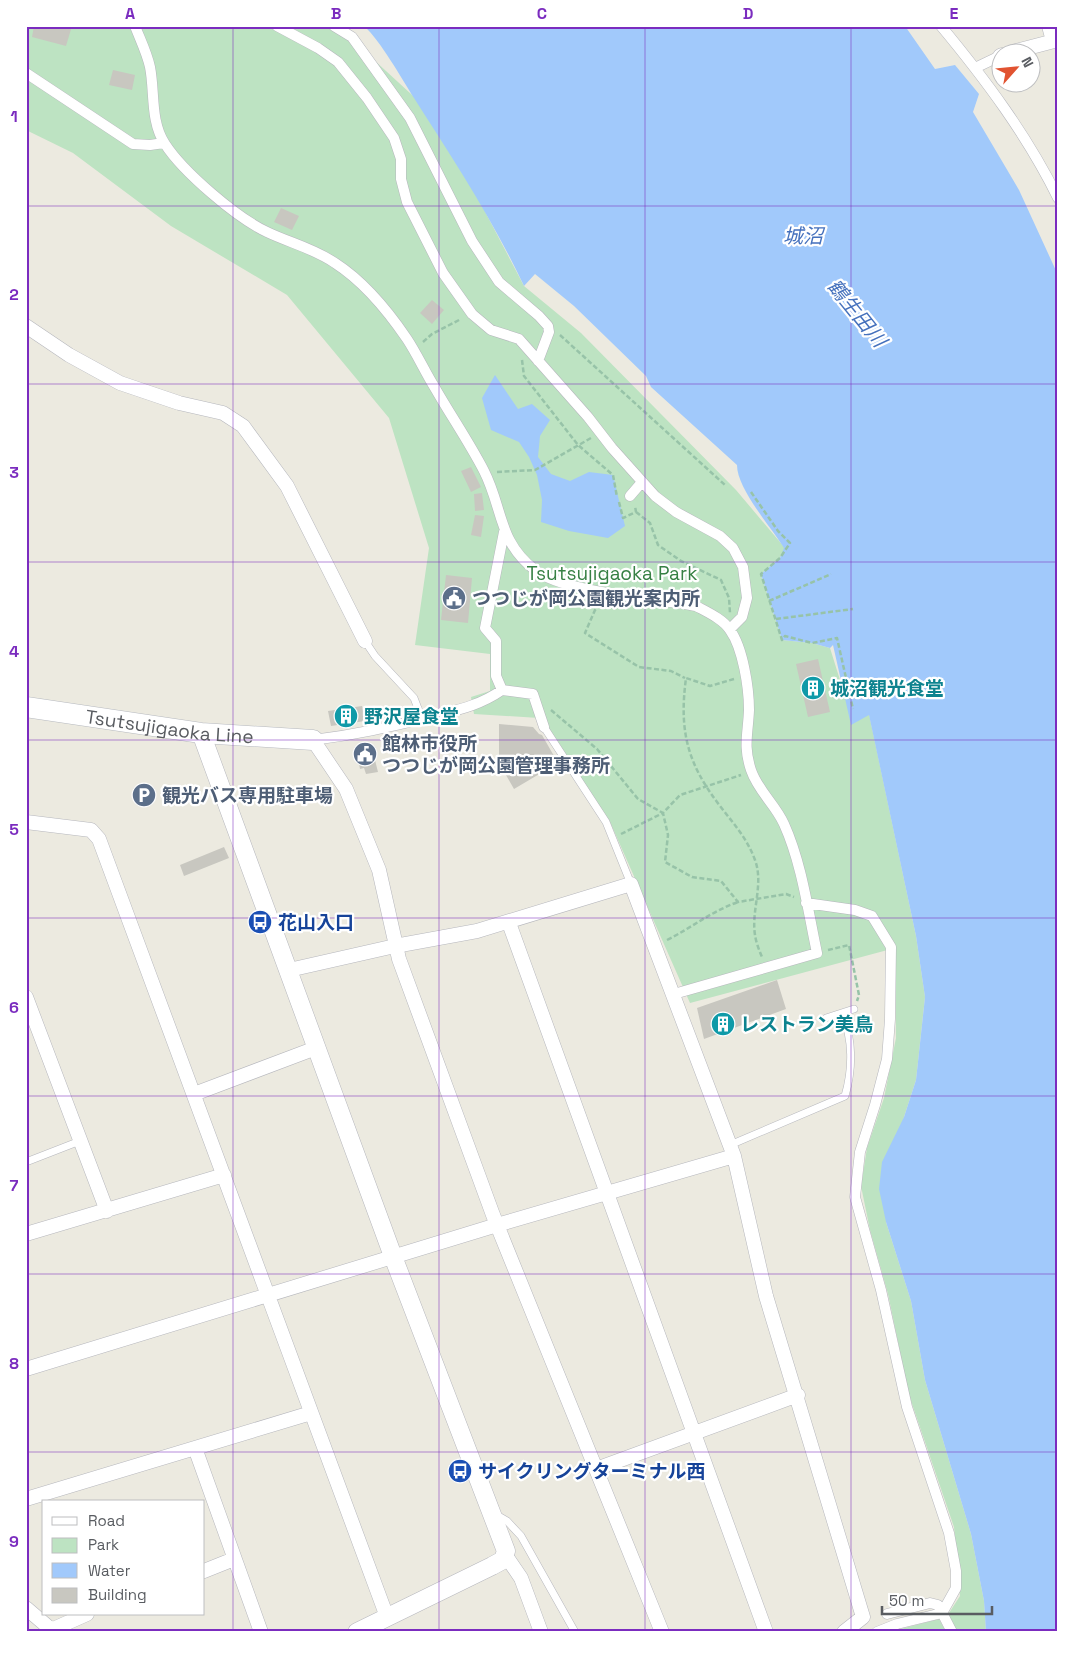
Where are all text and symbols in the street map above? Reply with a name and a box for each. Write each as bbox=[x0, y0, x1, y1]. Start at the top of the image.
text: A bbox=[125, 3, 135, 24]
text: B bbox=[331, 3, 341, 24]
text: C bbox=[537, 3, 547, 24]
text: D bbox=[743, 3, 753, 24]
text: E bbox=[950, 3, 959, 24]
north arrow bbox=[992, 42, 1042, 92]
text: N bbox=[1017, 54, 1038, 70]
text: 1 bbox=[10, 106, 18, 127]
water label: 城沼 bbox=[783, 223, 826, 249]
water label: 鶴生田川 bbox=[822, 274, 894, 354]
text: 2 bbox=[9, 284, 19, 305]
text: 3 bbox=[9, 462, 19, 483]
park label: Tsutsujigaoka Park bbox=[527, 561, 697, 586]
public building icon: つつじが岡公園観光案内所 bbox=[441, 585, 467, 611]
place label: つつじが岡公園観光案内所 bbox=[472, 586, 700, 611]
text: 4 bbox=[9, 641, 19, 662]
building icon: 城沼観光食堂 bbox=[800, 675, 826, 701]
place label: 城沼観光食堂 bbox=[830, 676, 944, 701]
building icon: 野沢屋食堂 bbox=[333, 703, 359, 729]
street label: Tsutsujigaoka Line bbox=[84, 704, 254, 749]
place label: 野沢屋食堂 bbox=[364, 704, 459, 729]
place label: 館林市役所 つつじが岡公園管理事務所 bbox=[382, 731, 610, 778]
public building icon: 館林市役所 つつじが岡公園管理事務所 bbox=[352, 741, 378, 767]
parking icon: 観光バス専用駐車場 bbox=[131, 782, 157, 808]
place label: 観光バス専用駐車場 bbox=[162, 783, 333, 808]
text: 5 bbox=[9, 819, 19, 840]
bus stop icon: 花山入口 bbox=[247, 909, 273, 935]
place label: 花山入口 bbox=[278, 910, 354, 935]
text: 6 bbox=[9, 997, 19, 1018]
building icon: レストラン美鳥 bbox=[710, 1011, 736, 1037]
place label: レストラン美鳥 bbox=[740, 1012, 873, 1037]
text: 7 bbox=[10, 1175, 19, 1196]
text: 8 bbox=[9, 1353, 19, 1374]
bus stop icon: サイクリングターミナル西 bbox=[447, 1458, 473, 1484]
place label: サイクリングターミナル西 bbox=[478, 1459, 706, 1484]
legend bbox=[42, 1500, 205, 1616]
text: Road bbox=[88, 1511, 125, 1530]
text: 9 bbox=[9, 1531, 19, 1552]
text: Park bbox=[88, 1535, 119, 1554]
text: Water bbox=[88, 1561, 131, 1580]
scale bar bbox=[882, 1583, 992, 1615]
text: Building bbox=[88, 1585, 147, 1604]
text: 50 m bbox=[889, 1591, 924, 1610]

